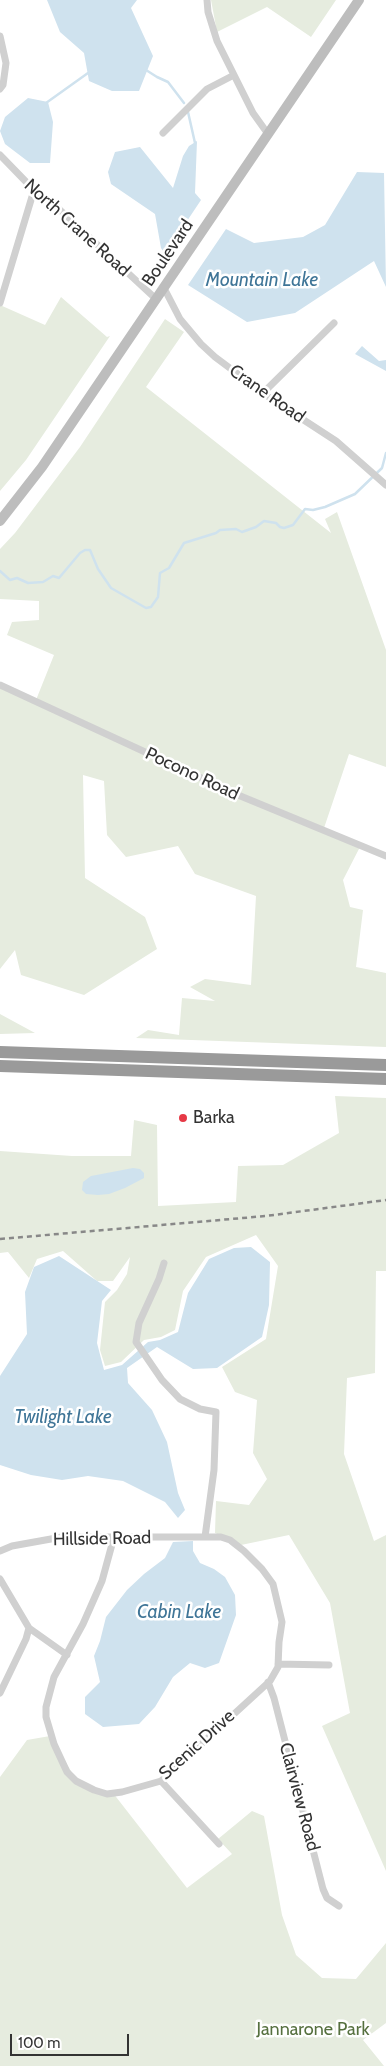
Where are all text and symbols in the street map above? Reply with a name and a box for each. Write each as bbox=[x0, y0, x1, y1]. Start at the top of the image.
street label: North Crane Road bbox=[19, 175, 135, 281]
street label: Boulevard bbox=[138, 215, 198, 291]
water label: Mountain Lake bbox=[206, 269, 318, 291]
street label: Crane Road bbox=[225, 360, 309, 428]
street label: Pocono Road bbox=[142, 743, 242, 805]
place label: Barka bbox=[193, 1107, 235, 1129]
marker: Barka bbox=[177, 1112, 189, 1124]
water label: Twilight Lake bbox=[14, 1406, 112, 1428]
street label: Hillside Road bbox=[53, 1527, 151, 1551]
water label: Cabin Lake bbox=[137, 1601, 221, 1623]
street label: Scenic Drive bbox=[155, 1705, 239, 1785]
street label: Clairview Road bbox=[274, 1740, 324, 1854]
park label: Jannarone Park bbox=[257, 2019, 369, 2041]
scale bar bbox=[12, 2024, 131, 2056]
text: 100 m bbox=[18, 2034, 60, 2052]

